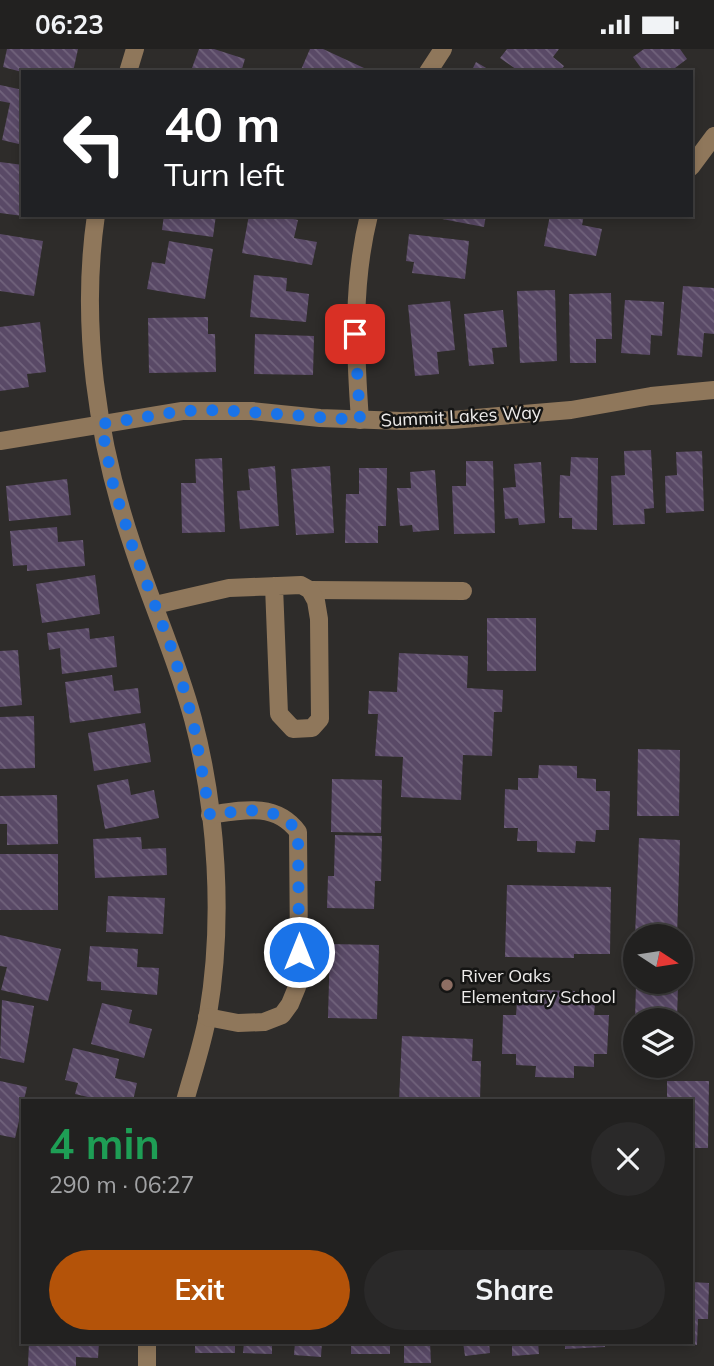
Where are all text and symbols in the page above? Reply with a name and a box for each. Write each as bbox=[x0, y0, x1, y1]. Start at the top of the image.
text: 06:23 bbox=[35, 8, 104, 41]
text: 40 m bbox=[164, 93, 280, 154]
icon: left bbox=[49, 98, 140, 189]
text: Turn left bbox=[164, 154, 284, 194]
pin bbox=[325, 304, 385, 364]
icon: arrive bbox=[336, 315, 374, 353]
street label: Summit Lakes Way bbox=[380, 400, 542, 432]
position arrow bbox=[262, 915, 336, 989]
north arrow bbox=[623, 924, 693, 994]
map controls bbox=[623, 924, 693, 1078]
place label: River Oaks Elementary School bbox=[461, 964, 616, 1008]
marker: River Oaks Elementary School bbox=[439, 977, 455, 993]
button: layers bbox=[623, 1008, 693, 1078]
text: 4 min bbox=[49, 1117, 160, 1170]
button: close bbox=[591, 1122, 665, 1196]
text: 290 m · 06:27 bbox=[49, 1170, 194, 1199]
button: Exit bbox=[49, 1250, 350, 1330]
button: Share bbox=[364, 1250, 665, 1330]

